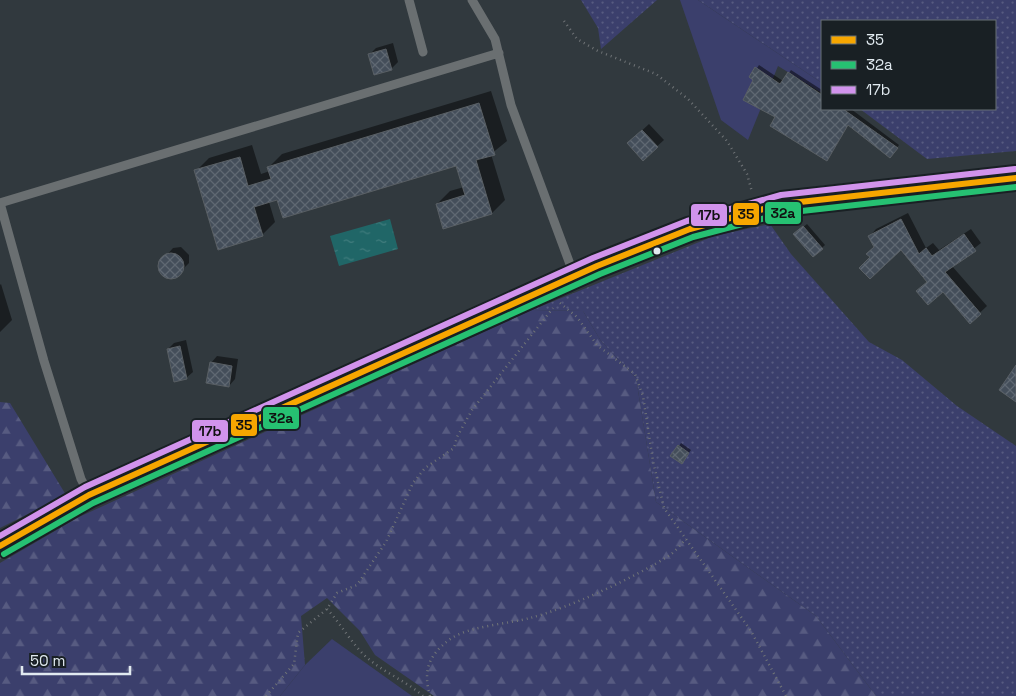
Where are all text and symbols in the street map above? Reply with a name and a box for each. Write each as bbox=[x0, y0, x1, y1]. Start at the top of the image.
legend bbox=[821, 20, 996, 110]
text: 35 bbox=[866, 30, 884, 49]
text: 32a bbox=[866, 55, 893, 74]
text: 17b bbox=[866, 80, 890, 99]
line badge: 32a bbox=[764, 201, 802, 225]
line badge: 35 bbox=[732, 202, 760, 226]
line badge: 17b bbox=[690, 203, 728, 227]
text: 32a bbox=[771, 204, 795, 222]
text: 35 bbox=[738, 205, 754, 223]
text: 17b bbox=[697, 206, 721, 224]
unlabelled marker bbox=[652, 246, 662, 256]
line badge: 32a bbox=[262, 406, 300, 430]
text: 32a bbox=[269, 409, 293, 427]
line badge: 35 bbox=[230, 413, 258, 437]
text: 35 bbox=[236, 416, 252, 434]
line badge: 17b bbox=[191, 419, 229, 443]
text: 17b bbox=[198, 422, 222, 440]
scale bar bbox=[22, 644, 130, 676]
text: 50 m bbox=[30, 651, 65, 670]

